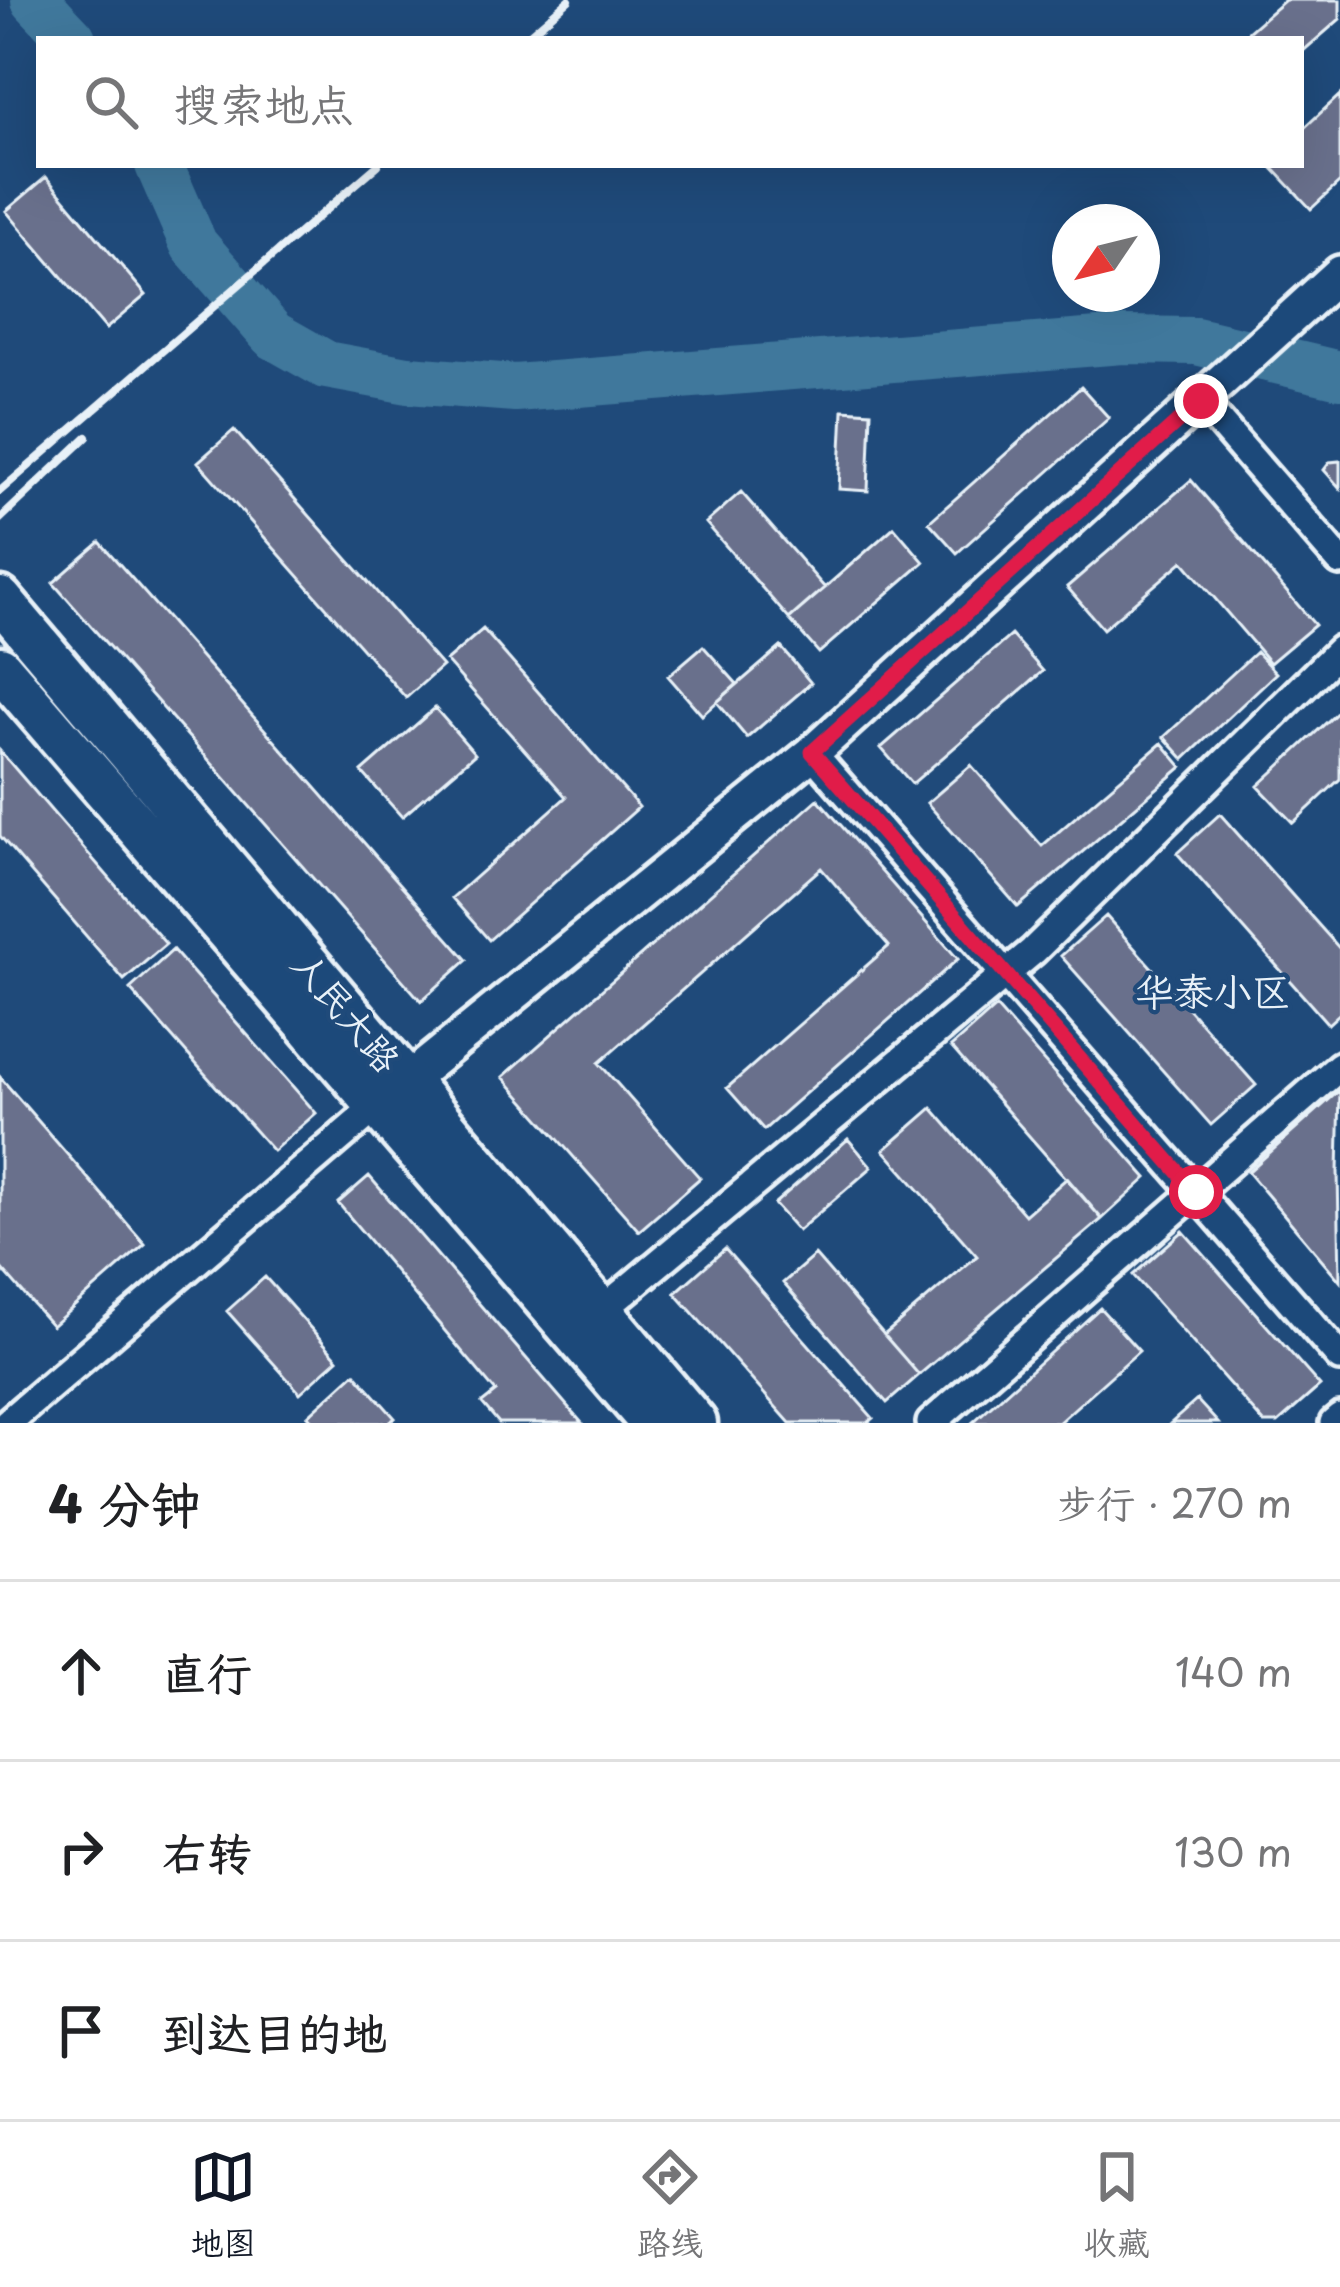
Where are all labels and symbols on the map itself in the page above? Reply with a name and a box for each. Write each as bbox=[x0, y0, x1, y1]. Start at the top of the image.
north arrow bbox=[1052, 204, 1160, 312]
route end bbox=[1174, 374, 1228, 428]
street label: 人民大路 bbox=[281, 938, 415, 1083]
district label: 华泰小区 bbox=[1135, 960, 1291, 1019]
route start bbox=[1169, 1165, 1223, 1219]

